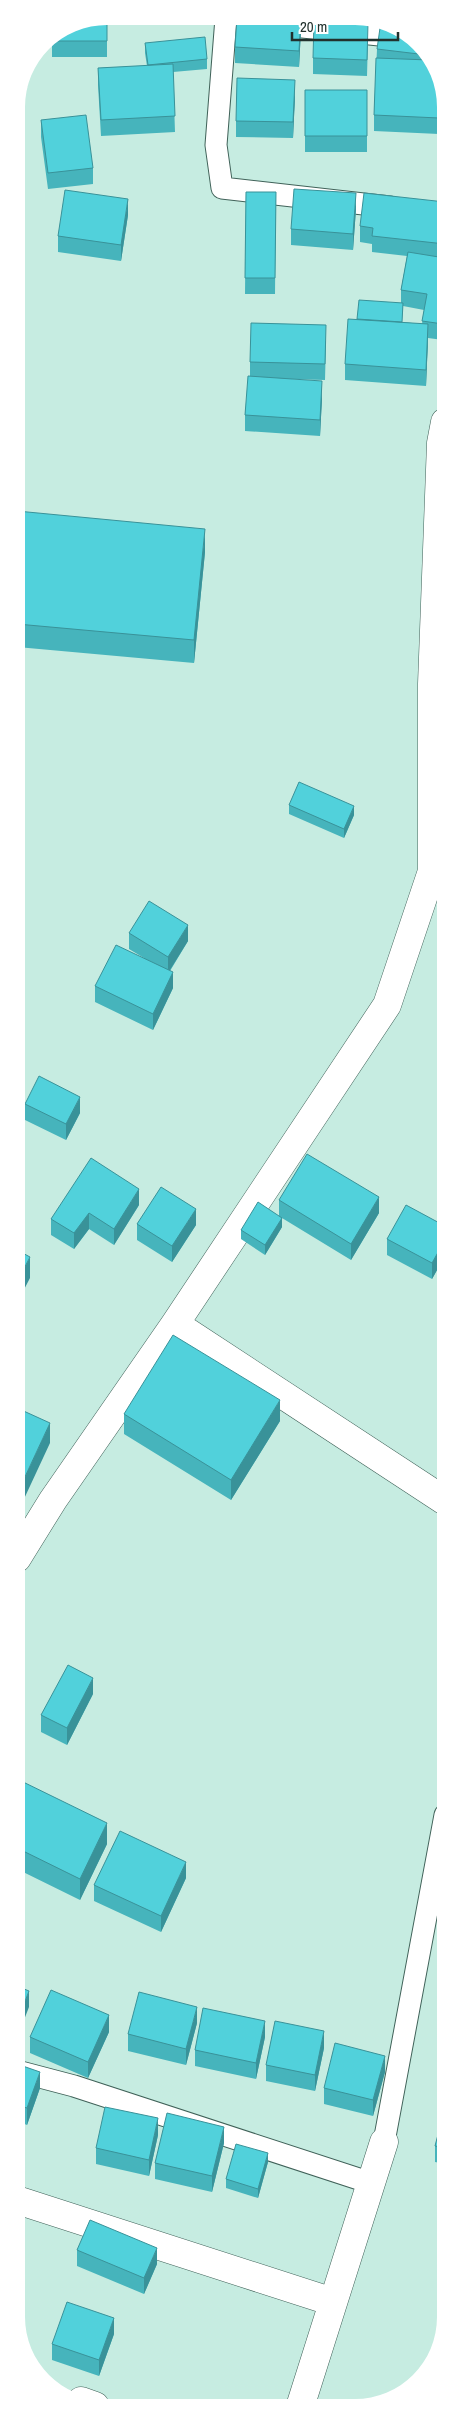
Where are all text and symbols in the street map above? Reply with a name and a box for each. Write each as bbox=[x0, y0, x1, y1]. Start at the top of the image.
scale bar bbox=[292, 10, 398, 42]
text: 20 m bbox=[300, 16, 327, 37]

